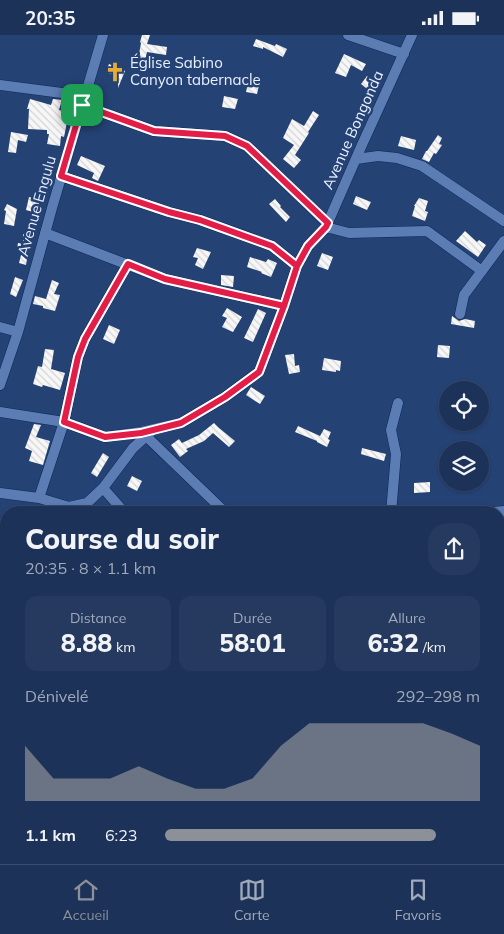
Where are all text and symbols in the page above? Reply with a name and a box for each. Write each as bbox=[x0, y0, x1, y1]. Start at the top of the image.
text: 20:35 bbox=[25, 6, 75, 30]
place label: Église Sabino Canyon tabernacle bbox=[130, 53, 261, 89]
church icon: Église Sabino Canyon tabernacle bbox=[104, 61, 126, 83]
street label: Avenue Bongonda bbox=[318, 67, 387, 192]
pin bbox=[61, 84, 103, 126]
icon: arrive bbox=[68, 91, 96, 119]
street label: Avenue Engulu bbox=[13, 153, 60, 258]
map controls bbox=[439, 381, 489, 491]
button: locate bbox=[439, 381, 489, 431]
button: layers bbox=[439, 441, 489, 491]
text: Course du soir bbox=[25, 521, 219, 556]
button: share bbox=[428, 523, 480, 575]
text: 20:35 · 8 × 1.1 km bbox=[25, 558, 156, 578]
text: Distance bbox=[70, 609, 126, 627]
text: Durée bbox=[233, 609, 272, 627]
text: Allure bbox=[388, 609, 426, 627]
text: 8.88 bbox=[61, 627, 112, 658]
text: 58:01 bbox=[219, 627, 286, 658]
text: 6:32 bbox=[368, 627, 419, 658]
text: km bbox=[112, 638, 136, 656]
text: /km bbox=[419, 638, 446, 656]
text: Dénivelé bbox=[25, 686, 88, 706]
text: 292–298 m bbox=[396, 686, 480, 706]
text: 1.1 km bbox=[25, 825, 76, 845]
text: 6:23 bbox=[105, 825, 137, 845]
tab: Accueil bbox=[63, 876, 109, 924]
tab: Carte bbox=[234, 876, 270, 924]
tab: Favoris bbox=[395, 876, 441, 924]

